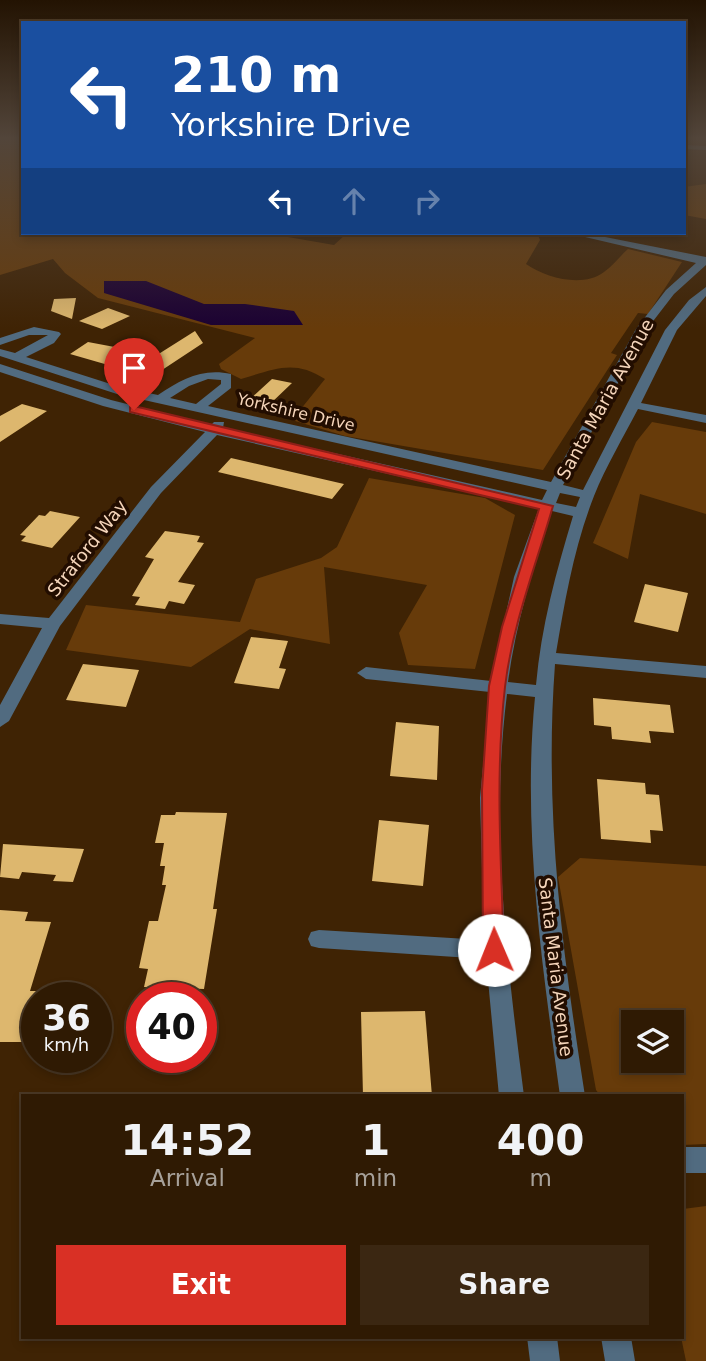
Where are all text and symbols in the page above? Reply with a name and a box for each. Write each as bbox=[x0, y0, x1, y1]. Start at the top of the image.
text: 210 m bbox=[171, 47, 341, 104]
icon: left bbox=[56, 49, 147, 140]
text: Yorkshire Drive bbox=[171, 106, 411, 144]
icon: left bbox=[262, 182, 300, 220]
icon: ahead bbox=[335, 182, 373, 220]
icon: right bbox=[408, 182, 446, 220]
street label: Santa Maria Avenue bbox=[552, 315, 658, 483]
pin bbox=[104, 338, 164, 410]
icon: arrive bbox=[115, 349, 153, 387]
street label: Yorkshire Drive bbox=[234, 389, 357, 435]
street label: Straford Way bbox=[43, 495, 131, 600]
street label: Santa Maria Avenue bbox=[535, 876, 577, 1058]
position arrow bbox=[457, 913, 531, 987]
speed limit sign: 40 bbox=[126, 982, 217, 1073]
text: 36 bbox=[42, 998, 91, 1038]
map controls bbox=[621, 1010, 684, 1073]
button: layers bbox=[621, 1010, 684, 1073]
text: km/h bbox=[44, 1034, 89, 1055]
text: 14:52 bbox=[121, 1116, 254, 1165]
text: 1 bbox=[361, 1116, 390, 1165]
text: 400 bbox=[497, 1116, 584, 1165]
text: Arrival bbox=[150, 1165, 225, 1191]
text: min bbox=[354, 1165, 397, 1191]
text: m bbox=[529, 1165, 552, 1191]
button: Exit bbox=[56, 1245, 346, 1325]
button: Share bbox=[360, 1245, 649, 1325]

